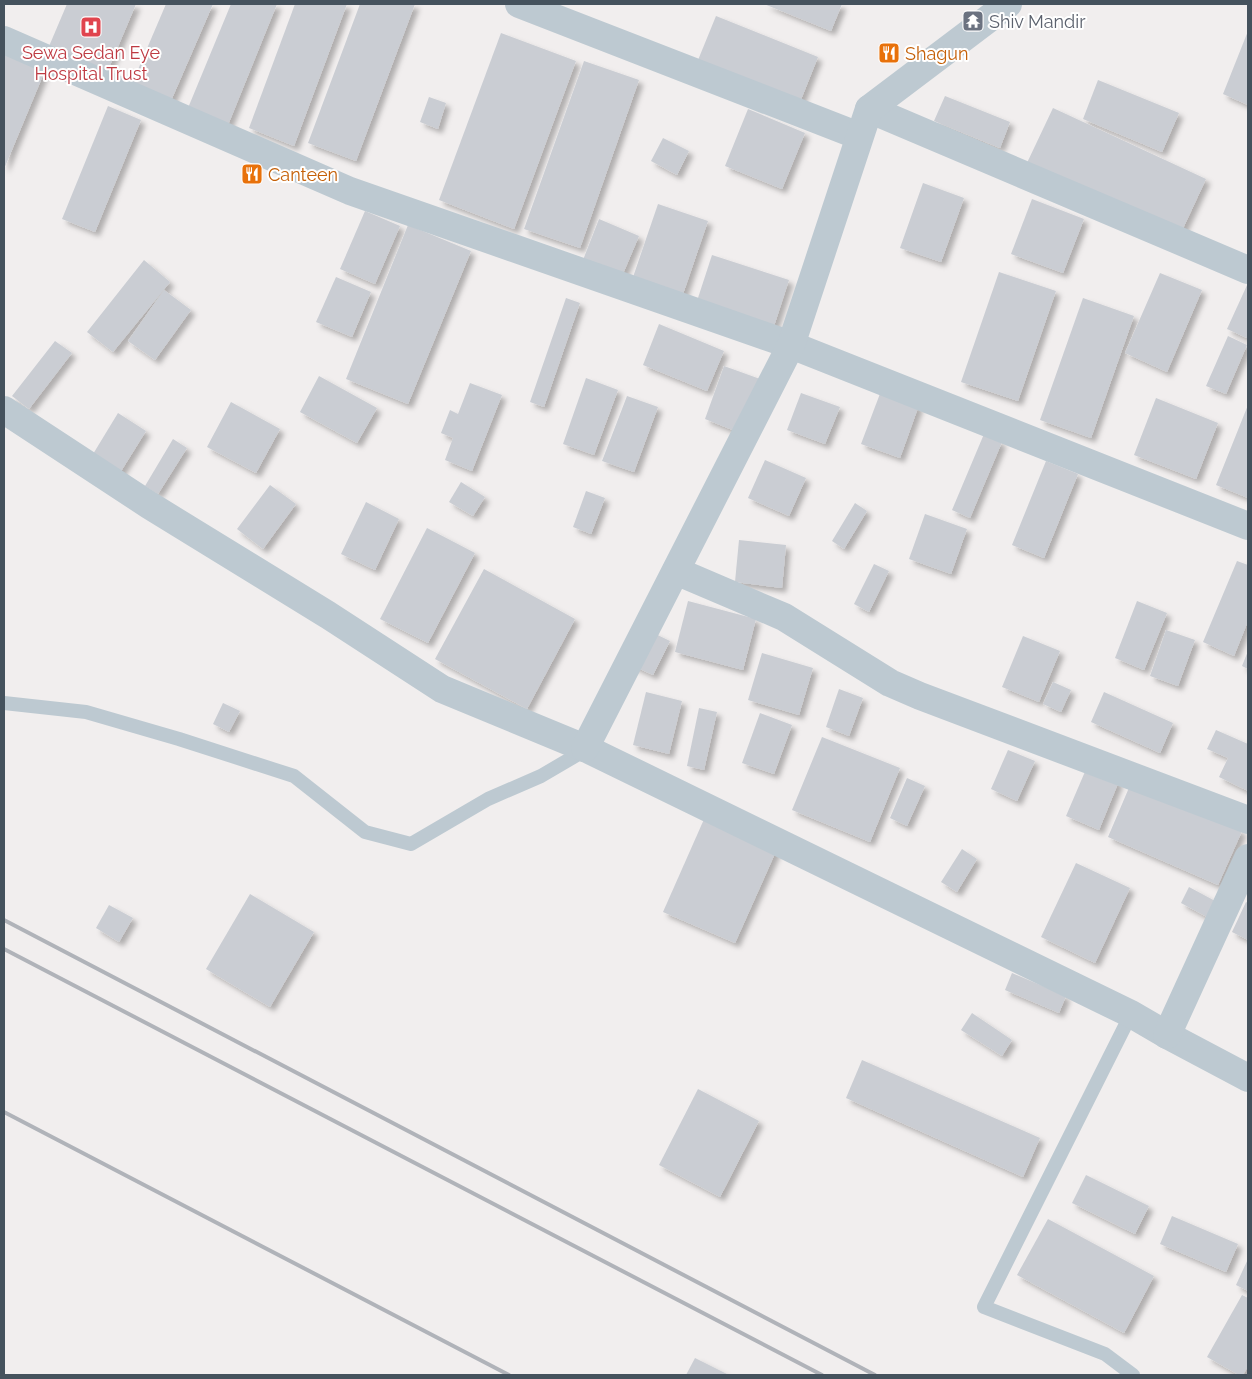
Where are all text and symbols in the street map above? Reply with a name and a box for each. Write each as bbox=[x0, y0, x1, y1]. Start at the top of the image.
temple icon: Shiv Mandir bbox=[961, 9, 985, 33]
place label: Shiv Mandir bbox=[989, 11, 1086, 32]
hospital icon: Sewa Sedan Eye Hospital Trust bbox=[79, 15, 103, 39]
restaurant icon: Shagun bbox=[877, 41, 901, 65]
place label: Sewa Sedan Eye Hospital Trust bbox=[22, 42, 161, 84]
place label: Shagun bbox=[905, 43, 969, 64]
restaurant icon: Canteen bbox=[240, 162, 264, 186]
place label: Canteen bbox=[268, 164, 338, 185]

